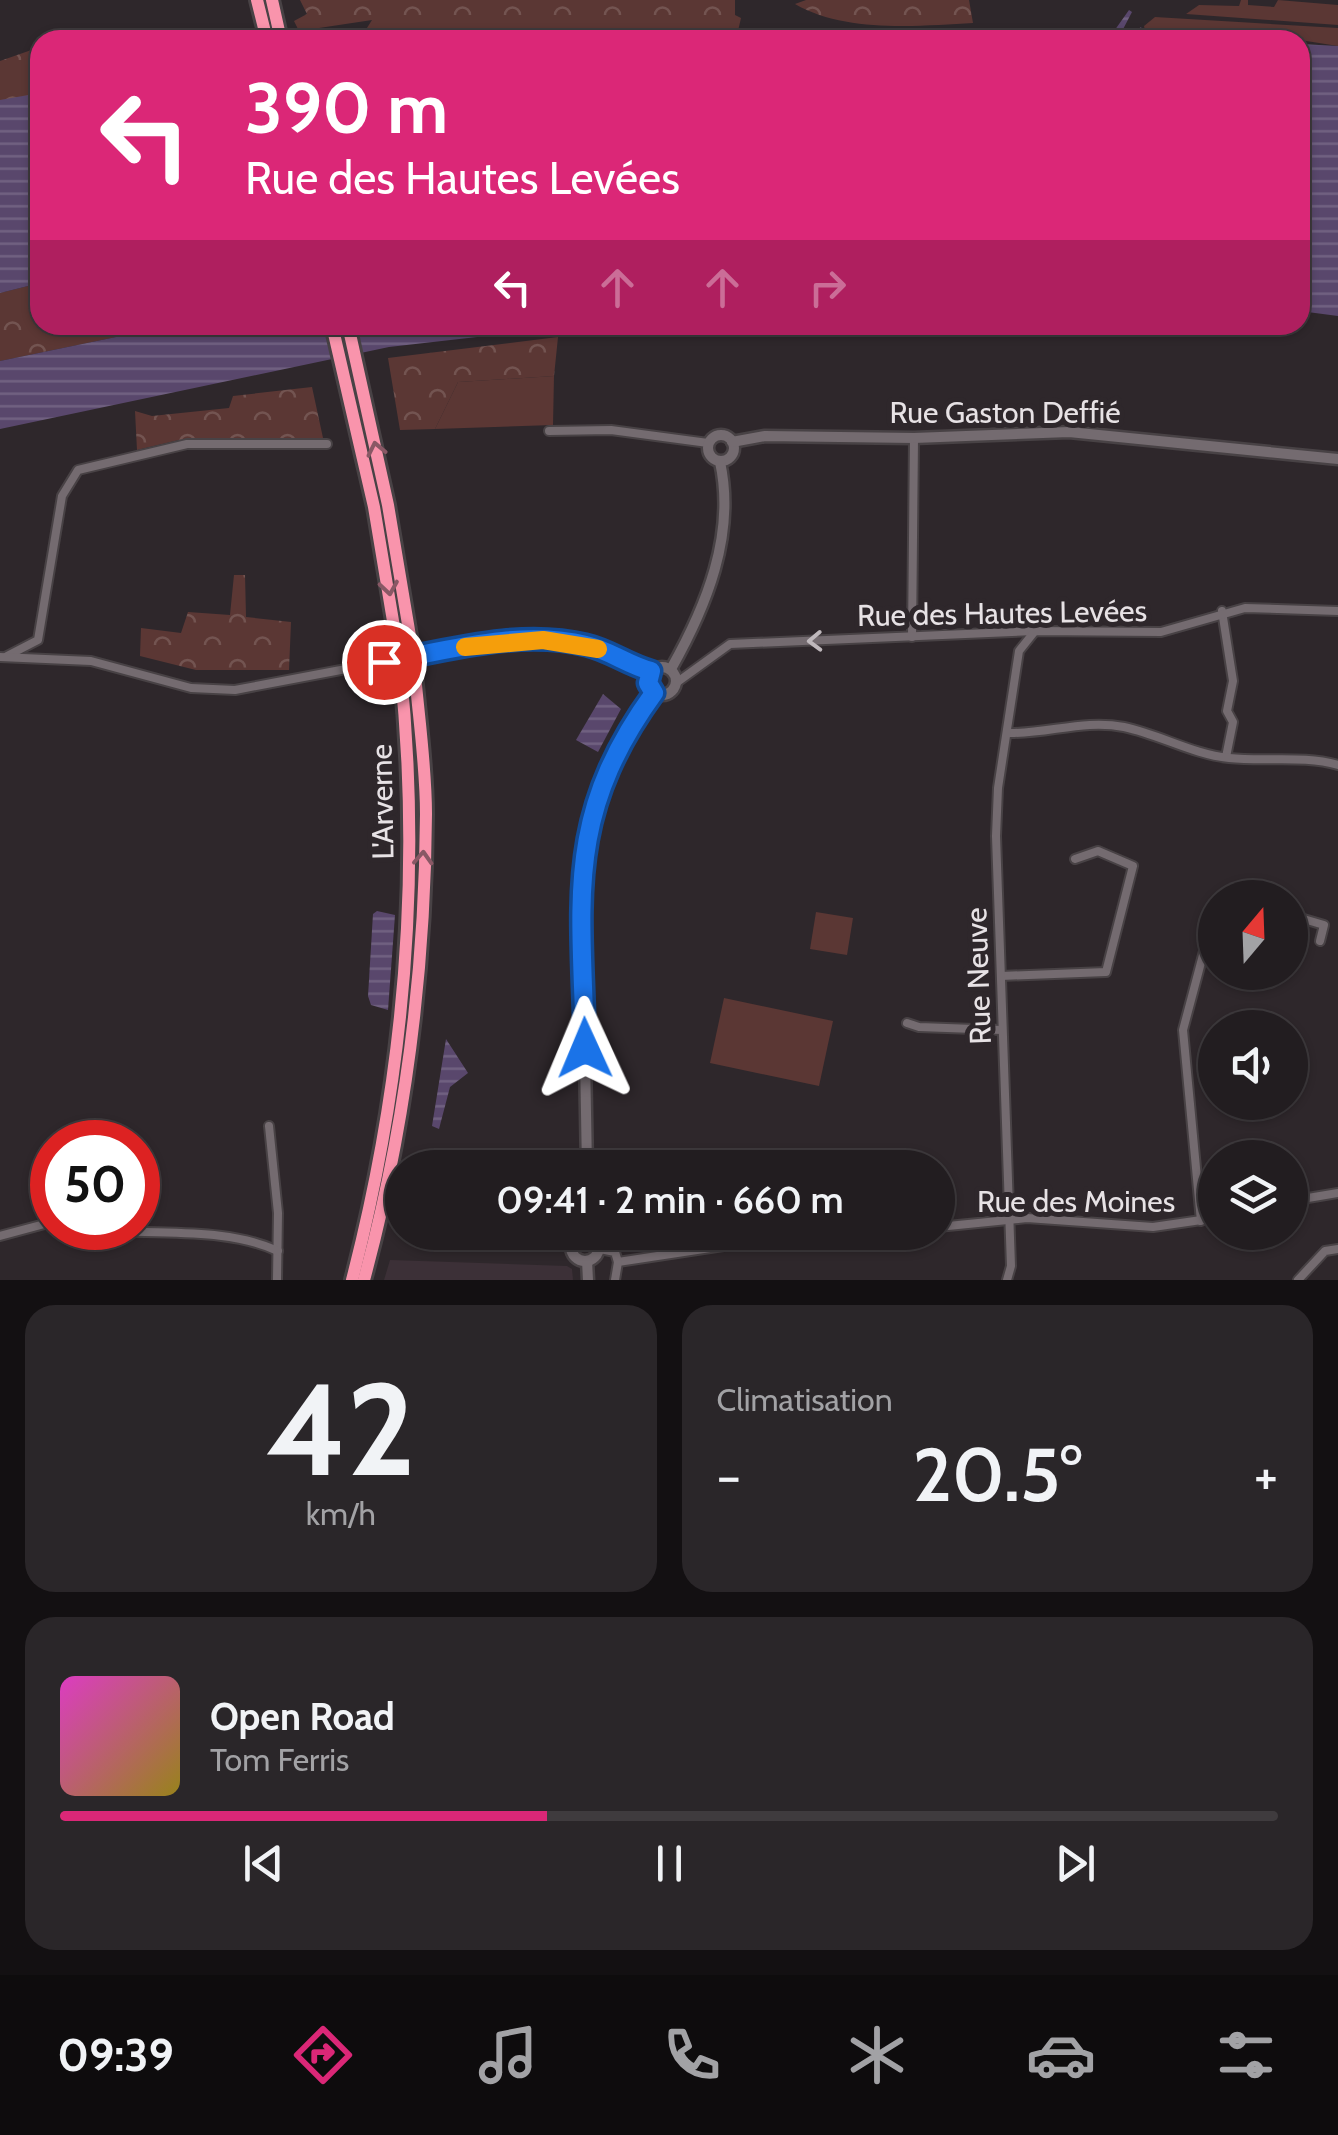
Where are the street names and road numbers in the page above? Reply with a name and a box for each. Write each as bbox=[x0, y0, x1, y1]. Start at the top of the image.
street label: Rue Gaston Deffié bbox=[889, 394, 1121, 431]
street label: Rue des Hautes Levées bbox=[857, 592, 1147, 634]
street label: L'Arverne bbox=[362, 744, 402, 860]
street label: Rue Neuve bbox=[957, 907, 999, 1045]
street label: Rue des Moines bbox=[977, 1183, 1175, 1220]

